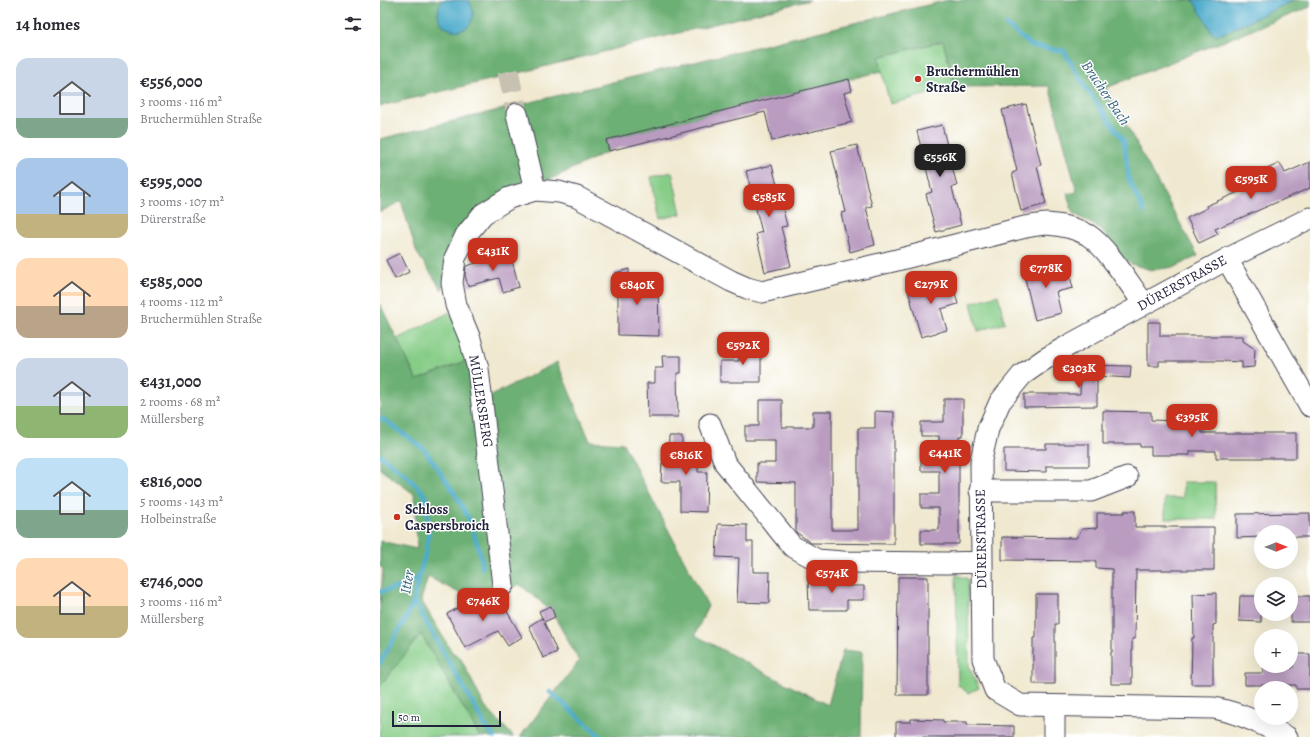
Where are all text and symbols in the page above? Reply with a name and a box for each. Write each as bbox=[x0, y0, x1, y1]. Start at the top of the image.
text: 14 homes bbox=[16, 13, 80, 36]
icon: filters bbox=[342, 13, 364, 35]
water label: Brucher Bach bbox=[1077, 57, 1135, 129]
place label: Bruchermühlen Straße bbox=[926, 62, 1019, 97]
text: €556,000 bbox=[140, 70, 202, 93]
icon: home bbox=[48, 74, 96, 122]
marker: Bruchermühlen Straße bbox=[913, 74, 923, 84]
text: 3 rooms · 116 m² bbox=[140, 93, 222, 110]
text: Bruchermühlen Straße bbox=[140, 110, 262, 127]
pin: €556K bbox=[912, 144, 968, 178]
text: €556K bbox=[923, 148, 957, 165]
pin: €595K bbox=[1223, 166, 1279, 200]
text: €595,000 bbox=[140, 170, 202, 193]
text: €595K bbox=[1234, 170, 1268, 187]
icon: home bbox=[48, 174, 96, 222]
pin: €585K bbox=[741, 184, 797, 218]
text: €585K bbox=[752, 188, 786, 205]
text: 3 rooms · 107 m² bbox=[140, 193, 224, 210]
text: Dürerstraße bbox=[140, 210, 206, 227]
pin: €431K bbox=[465, 238, 521, 272]
text: €431K bbox=[477, 242, 509, 259]
street label: DÜRERSTRASSE bbox=[1134, 251, 1230, 315]
pin: €778K bbox=[1018, 255, 1074, 289]
text: €778K bbox=[1029, 259, 1063, 276]
text: €585,000 bbox=[140, 270, 203, 293]
pin: €279K bbox=[903, 271, 959, 305]
pin: €840K bbox=[609, 272, 665, 306]
icon: home bbox=[48, 274, 96, 322]
text: €279K bbox=[914, 275, 948, 292]
text: €840K bbox=[620, 276, 654, 293]
text: 4 rooms · 112 m² bbox=[140, 293, 223, 310]
text: Bruchermühlen Straße bbox=[140, 310, 262, 327]
pin: €592K bbox=[715, 332, 771, 366]
text: €592K bbox=[726, 336, 760, 353]
street label: MÜLLERSBERG bbox=[464, 353, 498, 449]
pin: €303K bbox=[1051, 355, 1107, 389]
text: €303K bbox=[1062, 359, 1096, 376]
text: €431,000 bbox=[140, 370, 201, 393]
icon: home bbox=[48, 374, 96, 422]
text: 2 rooms · 68 m² bbox=[140, 393, 220, 410]
pin: €395K bbox=[1164, 404, 1220, 438]
text: €395K bbox=[1175, 408, 1209, 425]
text: Müllersberg bbox=[140, 410, 204, 427]
pin: €441K bbox=[917, 440, 973, 474]
pin: €816K bbox=[658, 442, 714, 476]
text: €441K bbox=[929, 444, 961, 461]
text: €816K bbox=[670, 446, 702, 463]
text: €816,000 bbox=[140, 470, 202, 493]
icon: home bbox=[48, 474, 96, 522]
street label: DÜRERSTRASSE bbox=[971, 489, 991, 589]
text: 5 rooms · 143 m² bbox=[140, 493, 223, 510]
place label: Schloss Caspersbroich bbox=[405, 500, 490, 535]
text: Holbeinstraße bbox=[140, 510, 216, 527]
marker: Schloss Caspersbroich bbox=[392, 512, 402, 522]
north arrow bbox=[1254, 525, 1298, 569]
map controls bbox=[1254, 525, 1298, 725]
pin: €574K bbox=[804, 560, 860, 594]
text: €574K bbox=[815, 564, 849, 581]
water label: Itter bbox=[395, 568, 419, 595]
text: €746,000 bbox=[140, 570, 203, 593]
icon: home bbox=[48, 574, 96, 622]
button: layers bbox=[1254, 577, 1298, 621]
pin: €746K bbox=[455, 588, 511, 622]
text: €746K bbox=[466, 592, 500, 609]
text: 3 rooms · 116 m² bbox=[140, 593, 222, 610]
text: Müllersberg bbox=[140, 610, 204, 627]
button: + bbox=[1254, 629, 1298, 673]
button: − bbox=[1254, 681, 1298, 725]
scale bar bbox=[392, 709, 501, 728]
text: 50 m bbox=[398, 710, 420, 725]

